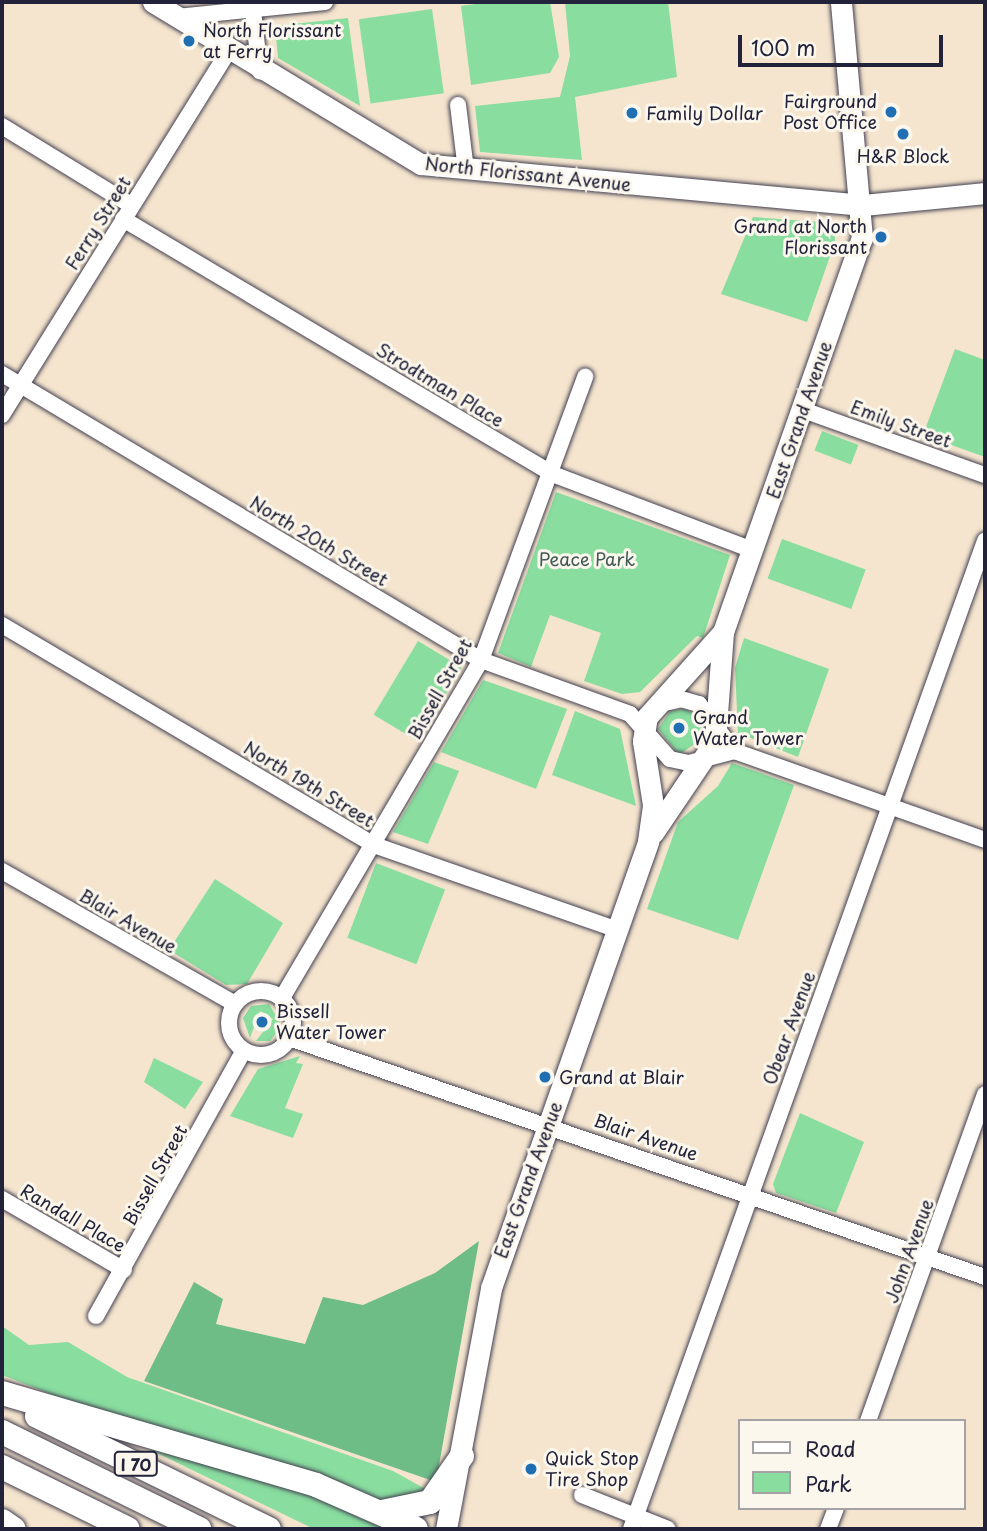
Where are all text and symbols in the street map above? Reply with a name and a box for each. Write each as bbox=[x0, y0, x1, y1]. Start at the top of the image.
place label: North Florissant at Ferry bbox=[203, 20, 342, 62]
scale bar bbox=[742, 21, 947, 65]
text: 100 m bbox=[751, 31, 815, 63]
marker: North Florissant at Ferry bbox=[181, 33, 197, 49]
place label: Fairground Post Office bbox=[783, 91, 877, 134]
place label: Family Dollar bbox=[646, 102, 763, 124]
marker: Fairground Post Office bbox=[883, 104, 899, 120]
marker: Family Dollar bbox=[624, 105, 640, 121]
marker: H&R Block bbox=[895, 126, 911, 142]
place label: H&R Block bbox=[856, 145, 950, 167]
street label: North Florissant Avenue bbox=[424, 152, 632, 196]
street label: Ferry Street bbox=[61, 172, 135, 274]
place label: Grand at North Florissant bbox=[731, 216, 867, 258]
marker: Grand at North Florissant bbox=[873, 229, 889, 245]
street label: East Grand Avenue bbox=[762, 338, 836, 502]
street label: Strodtman Place bbox=[373, 339, 507, 431]
street label: Emily Street bbox=[847, 396, 955, 452]
street label: North 20th Street bbox=[246, 491, 392, 591]
park label: Peace Park bbox=[539, 548, 635, 570]
street label: Bissell Street bbox=[403, 634, 477, 744]
place label: Grand Water Tower bbox=[693, 707, 804, 750]
marker: Grand Water Tower bbox=[671, 720, 687, 736]
street label: North 19th Street bbox=[238, 736, 380, 832]
street label: Blair Avenue bbox=[75, 884, 181, 958]
street label: Obear Avenue bbox=[758, 968, 820, 1088]
place label: Bissell Water Tower bbox=[276, 1001, 387, 1044]
marker: Bissell Water Tower bbox=[254, 1014, 270, 1030]
place label: Grand at Blair bbox=[559, 1066, 686, 1088]
marker: Grand at Blair bbox=[537, 1069, 553, 1085]
street label: East Grand Avenue bbox=[489, 1098, 567, 1262]
street label: Blair Avenue bbox=[591, 1109, 701, 1165]
street label: Bissell Street bbox=[118, 1120, 192, 1230]
street label: Randall Place bbox=[17, 1179, 129, 1257]
street label: John Avenue bbox=[880, 1196, 938, 1306]
legend bbox=[738, 1419, 966, 1510]
text: Road bbox=[805, 1432, 856, 1464]
place label: Quick Stop Tire Shop bbox=[545, 1448, 639, 1490]
road number: I 70 bbox=[113, 1452, 159, 1476]
marker: Quick Stop Tire Shop bbox=[523, 1461, 539, 1477]
text: Park bbox=[805, 1467, 852, 1499]

